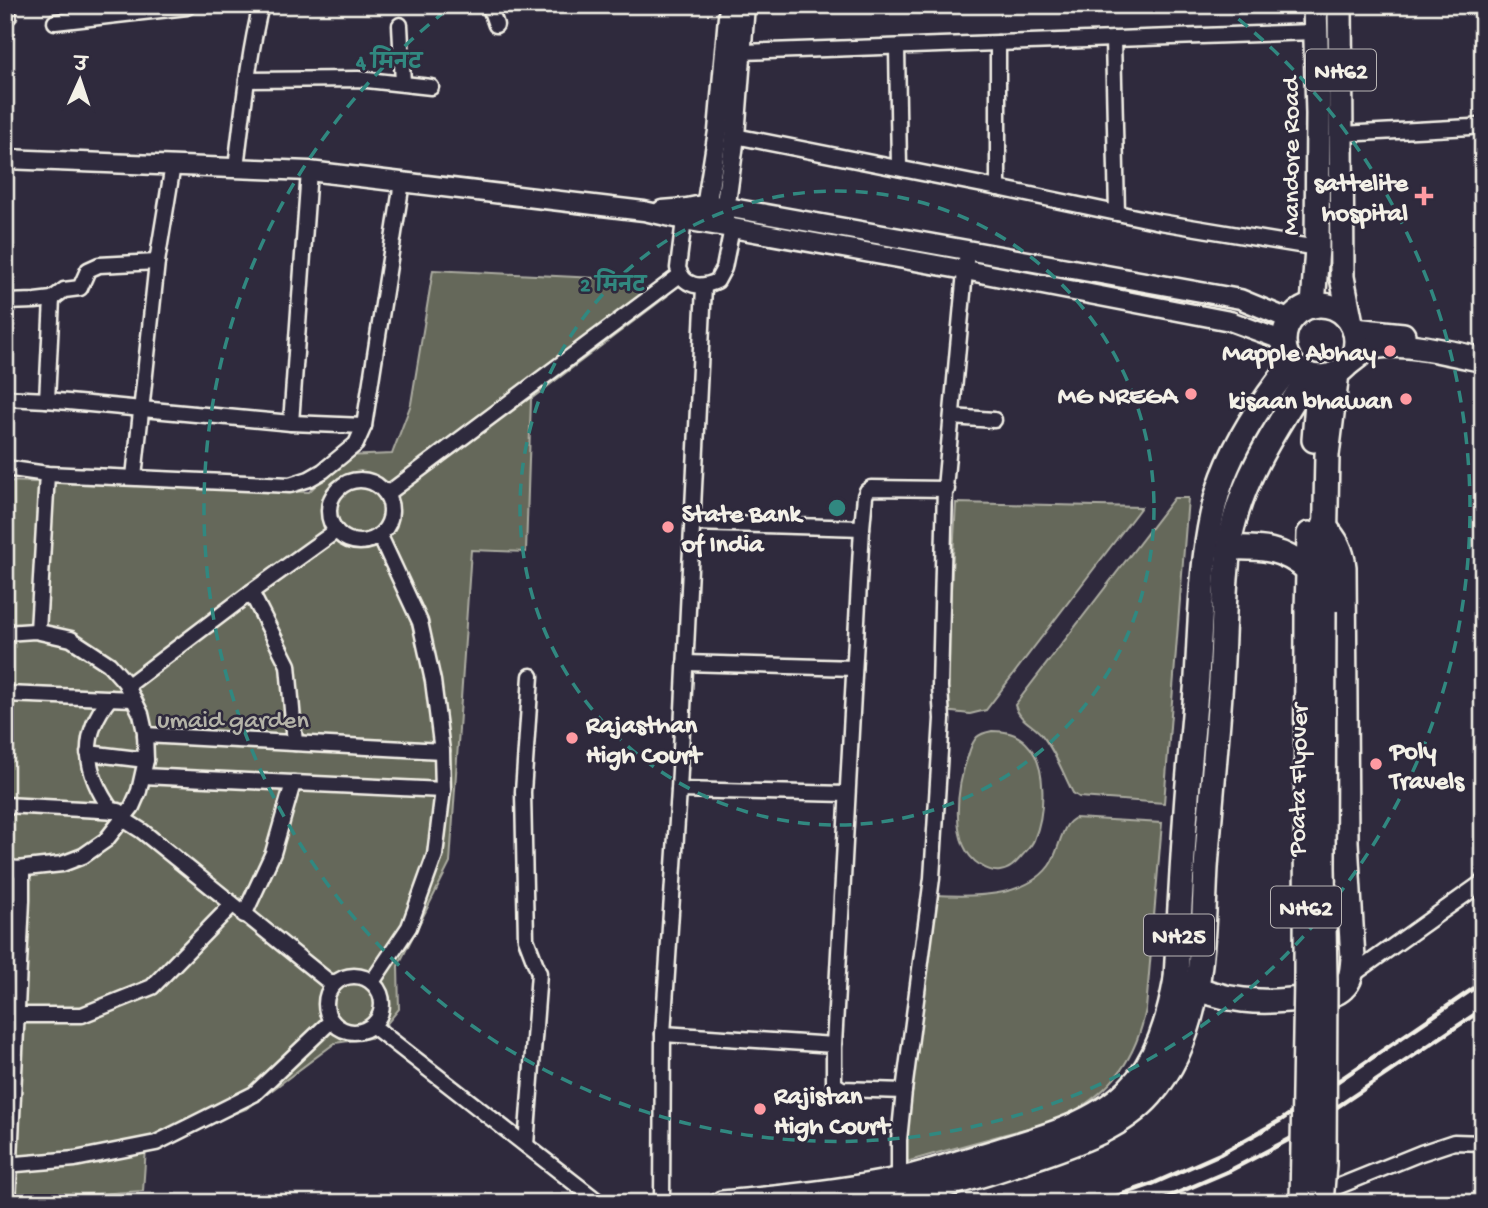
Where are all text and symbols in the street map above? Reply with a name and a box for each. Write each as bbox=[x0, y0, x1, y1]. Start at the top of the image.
text: 4 मिनट bbox=[355, 45, 424, 77]
north arrow bbox=[46, 46, 116, 116]
road number: NH62 bbox=[1306, 50, 1376, 90]
text: उ bbox=[72, 55, 90, 78]
street label: Mandore Road bbox=[1278, 75, 1309, 236]
place label: sattelite hospital bbox=[1314, 170, 1410, 231]
marker: sattelite hospital bbox=[1414, 186, 1434, 206]
text: 2 मिनट bbox=[580, 268, 648, 300]
place label: Mapple Abhay bbox=[1222, 340, 1376, 371]
marker: Mapple Abhay bbox=[1382, 343, 1398, 359]
place label: MG NREGA bbox=[1058, 383, 1179, 414]
marker: MG NREGA bbox=[1183, 386, 1199, 402]
place label: kisaan bhawan bbox=[1229, 388, 1393, 419]
marker: kisaan bhawan bbox=[1398, 391, 1414, 407]
centre of rings bbox=[825, 496, 849, 520]
place label: State Bank of India bbox=[681, 501, 804, 562]
marker: State Bank of India bbox=[660, 519, 676, 535]
street label: Poata Flyover bbox=[1284, 701, 1317, 858]
park label: umaid garden bbox=[157, 707, 309, 738]
place label: Rajasthan High Court bbox=[585, 712, 703, 773]
marker: Rajasthan High Court bbox=[564, 730, 580, 746]
place label: Poly Travels bbox=[1388, 738, 1465, 799]
marker: Poly Travels bbox=[1368, 756, 1384, 772]
road number: NH62 bbox=[1271, 887, 1341, 928]
road number: NH25 bbox=[1144, 915, 1214, 956]
place label: Rajistan High Court bbox=[773, 1083, 891, 1144]
marker: Rajistan High Court bbox=[752, 1101, 768, 1117]

